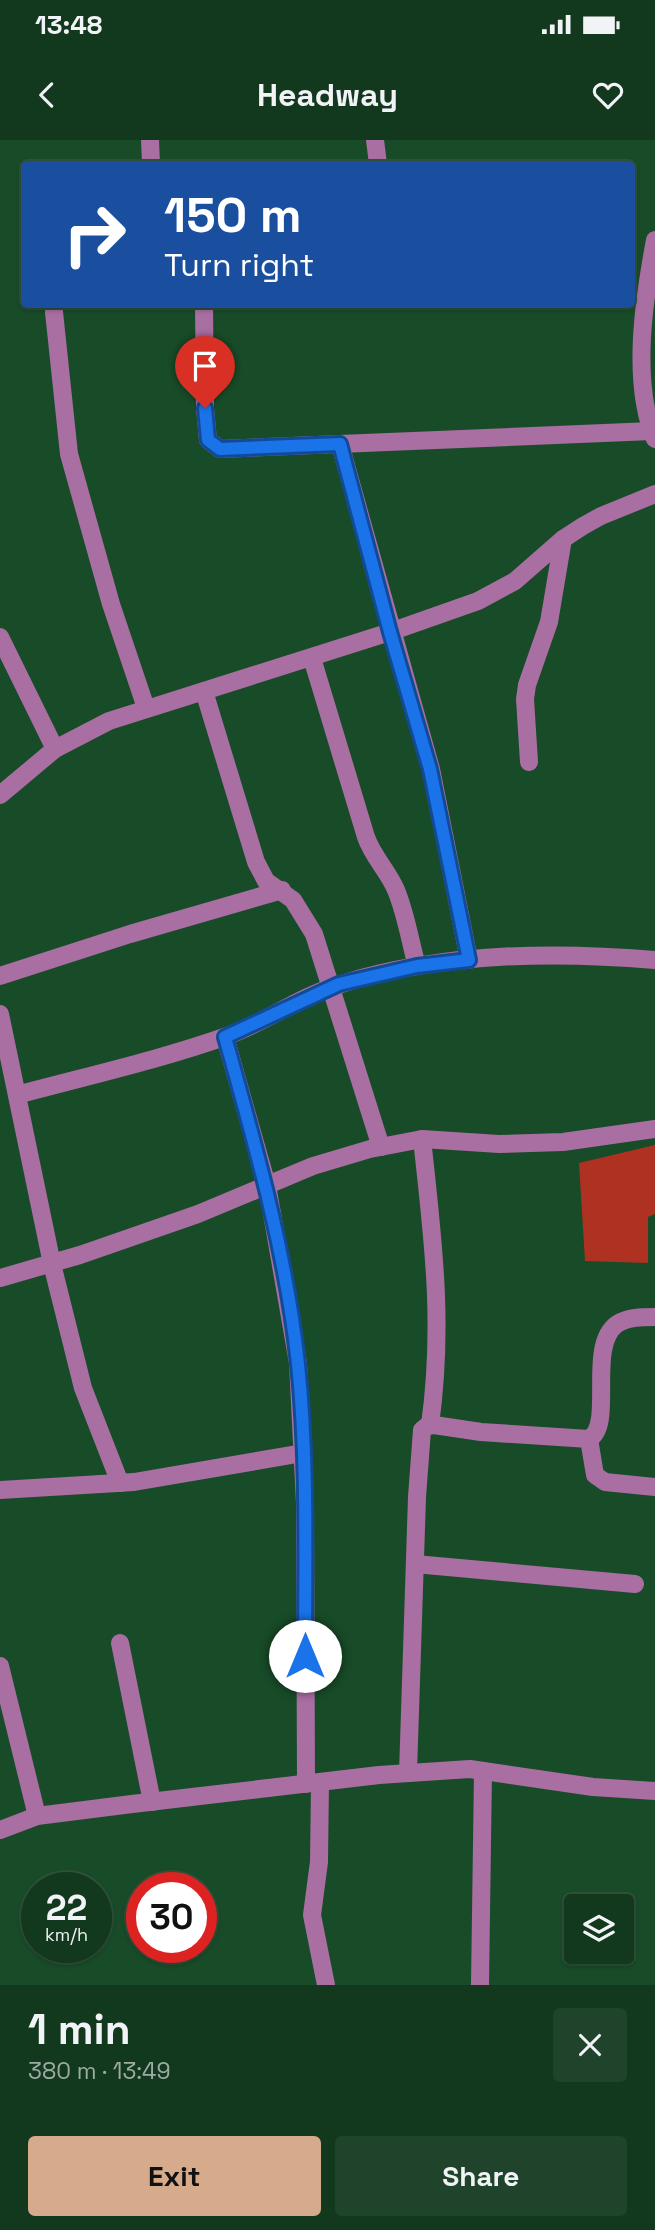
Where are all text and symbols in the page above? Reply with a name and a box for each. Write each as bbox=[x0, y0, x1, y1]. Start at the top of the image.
text: 13:48 bbox=[35, 8, 102, 42]
text: Headway bbox=[257, 75, 398, 115]
icon: back bbox=[28, 76, 66, 114]
icon: heart bbox=[589, 76, 627, 114]
text: 150 m bbox=[164, 184, 302, 246]
icon: right bbox=[49, 189, 140, 280]
text: Turn right bbox=[164, 245, 314, 285]
pin bbox=[175, 336, 235, 408]
icon: arrive bbox=[186, 347, 224, 385]
position arrow bbox=[268, 1619, 342, 1693]
speed limit sign: 30 bbox=[126, 1872, 217, 1963]
text: 22 bbox=[46, 1886, 87, 1930]
map controls bbox=[564, 1894, 634, 1964]
button: layers bbox=[564, 1894, 634, 1964]
text: km/h bbox=[45, 1923, 88, 1946]
text: 1 min bbox=[28, 2003, 131, 2056]
button: close bbox=[553, 2008, 627, 2082]
text: 380 m · 13:49 bbox=[28, 2056, 171, 2086]
button: Exit bbox=[28, 2136, 321, 2216]
button: Share bbox=[335, 2136, 627, 2216]

